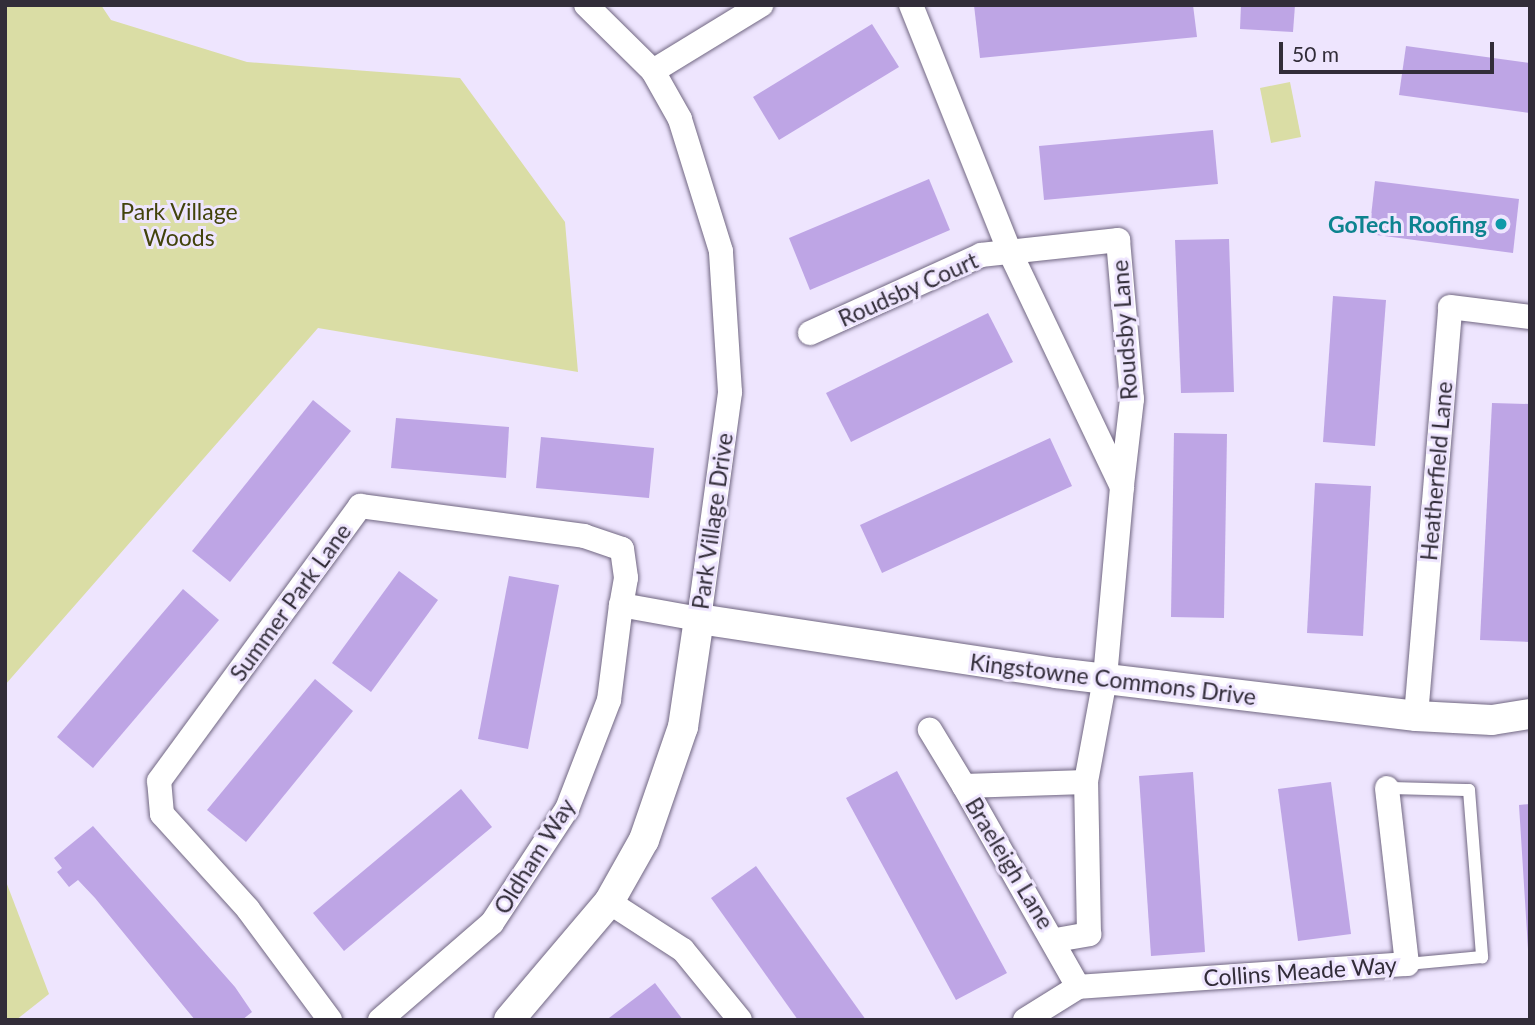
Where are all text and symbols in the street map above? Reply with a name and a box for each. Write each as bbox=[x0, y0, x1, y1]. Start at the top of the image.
scale bar bbox=[1283, 28, 1498, 72]
text: 50 m bbox=[1292, 41, 1339, 66]
park label: Park Village Woods bbox=[120, 197, 238, 251]
place label: GoTech Roofing bbox=[1328, 210, 1487, 238]
marker: GoTech Roofing bbox=[1493, 216, 1509, 232]
street label: Roudsby Court bbox=[834, 246, 982, 332]
street label: Roudsby Lane bbox=[1105, 259, 1143, 401]
street label: Heatherfield Lane bbox=[1414, 380, 1458, 562]
street label: Park Village Drive bbox=[686, 431, 738, 611]
street label: Summer Park Lane bbox=[223, 518, 357, 686]
street label: Kingstowne Commons Drive bbox=[968, 648, 1258, 710]
street label: Braeleigh Lane bbox=[960, 792, 1060, 934]
street label: Oldham Way bbox=[488, 793, 580, 919]
street label: Collins Meade Way bbox=[1202, 950, 1398, 992]

